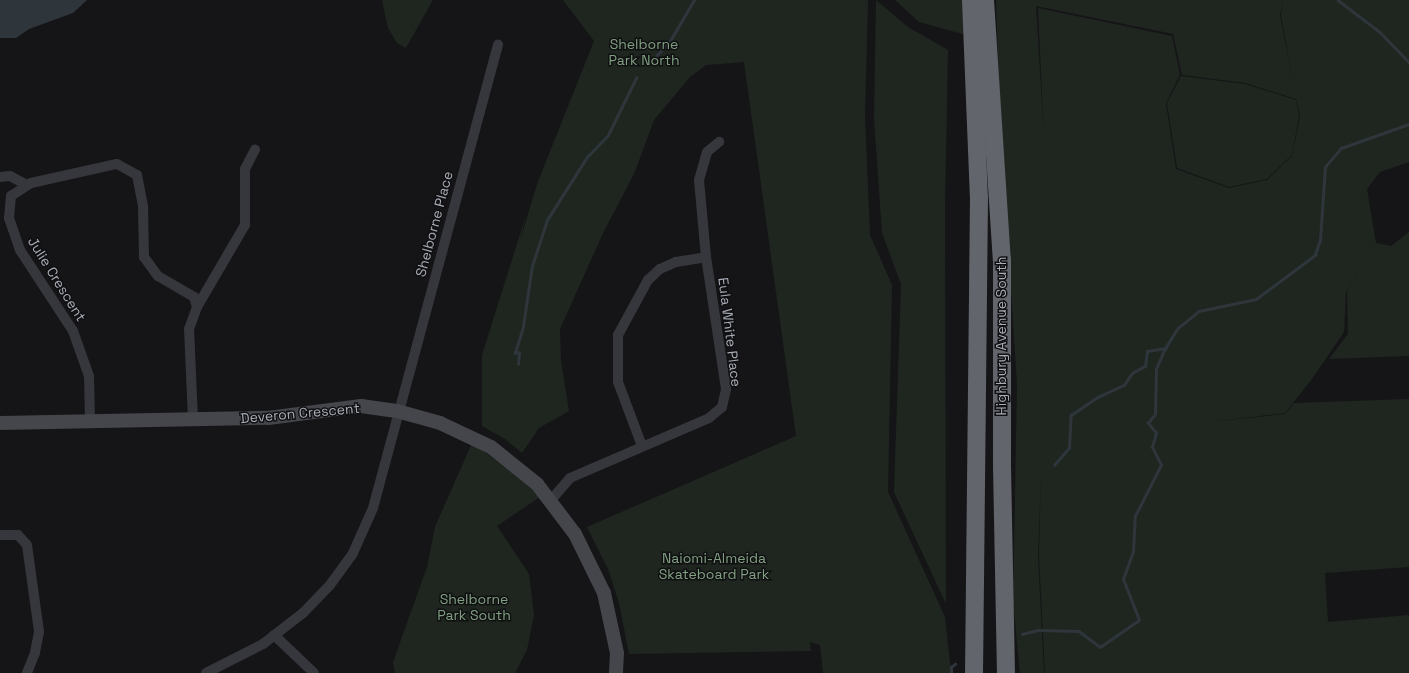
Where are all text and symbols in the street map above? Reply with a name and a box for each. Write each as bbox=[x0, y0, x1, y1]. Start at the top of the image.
park label: Shelborne Park North bbox=[609, 36, 679, 68]
street label: Shelborne Place bbox=[412, 169, 456, 279]
street label: Julie Crescent bbox=[24, 234, 90, 324]
street label: Highbury Avenue South bbox=[993, 256, 1009, 416]
street label: Eula White Place bbox=[715, 276, 745, 388]
street label: Deveron Crescent bbox=[240, 399, 360, 427]
park label: Naiomi-Almeida Skateboard Park bbox=[659, 550, 769, 582]
park label: Shelborne Park South bbox=[437, 591, 511, 624]

